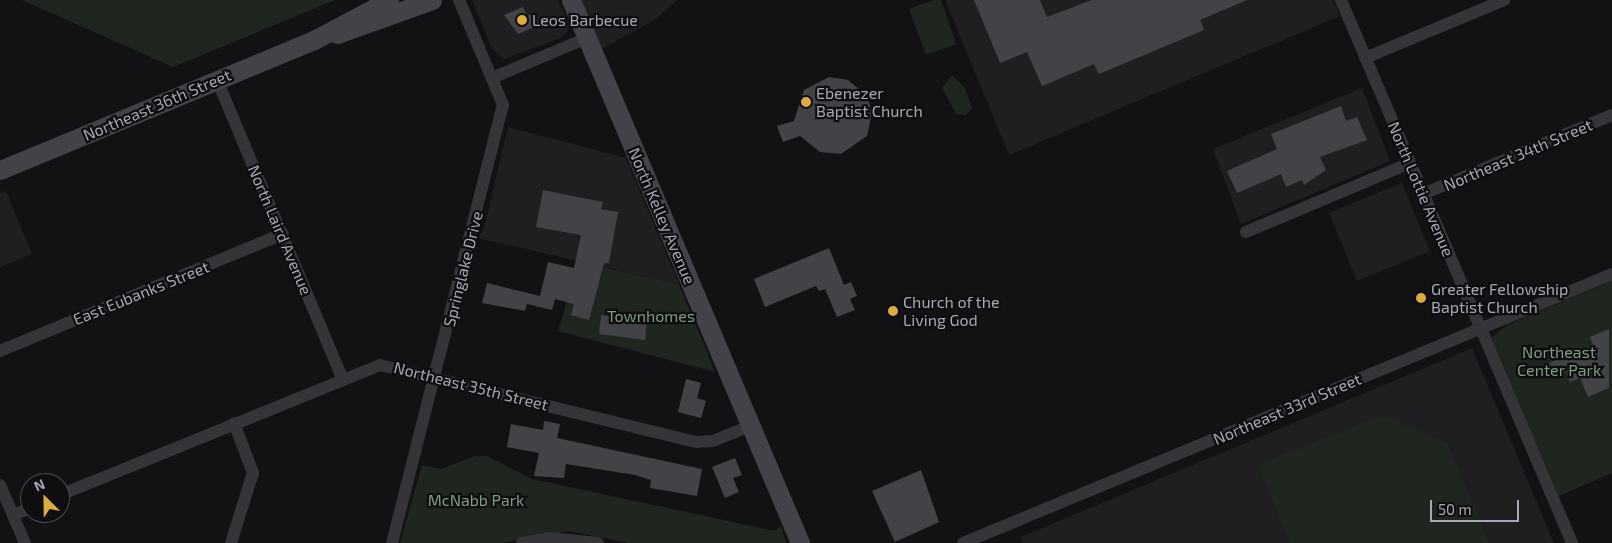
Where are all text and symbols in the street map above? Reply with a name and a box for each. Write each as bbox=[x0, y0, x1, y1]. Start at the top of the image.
place label: Leos Barbecue bbox=[532, 10, 638, 30]
marker: Leos Barbecue bbox=[516, 14, 528, 26]
street label: Northeast 36th Street bbox=[80, 65, 234, 145]
place label: Ebenezer Baptist Church bbox=[816, 83, 923, 121]
marker: Ebenezer Baptist Church bbox=[800, 96, 812, 108]
street label: Northeast 34th Street bbox=[1441, 115, 1595, 195]
street label: North Lottie Avenue bbox=[1384, 119, 1458, 259]
street label: North Kelley Avenue bbox=[624, 144, 700, 288]
street label: North Laird Avenue bbox=[244, 162, 316, 298]
street label: Springlake Drive bbox=[439, 209, 487, 329]
street label: East Eubanks Street bbox=[70, 257, 212, 329]
place label: Greater Fellowship Baptist Church bbox=[1431, 279, 1569, 317]
place label: Church of the Living God bbox=[903, 292, 1000, 330]
marker: Greater Fellowship Baptist Church bbox=[1415, 292, 1427, 304]
marker: Church of the Living God bbox=[887, 305, 899, 317]
park label: Townhomes bbox=[607, 306, 695, 326]
park label: Northeast Center Park bbox=[1517, 342, 1601, 380]
street label: Northeast 35th Street bbox=[392, 358, 550, 414]
street label: Northeast 33rd Street bbox=[1210, 369, 1364, 449]
north arrow bbox=[20, 473, 70, 523]
text: N bbox=[31, 475, 47, 494]
park label: McNabb Park bbox=[428, 490, 524, 510]
scale bar bbox=[1432, 490, 1521, 522]
text: 50 m bbox=[1438, 500, 1472, 518]

